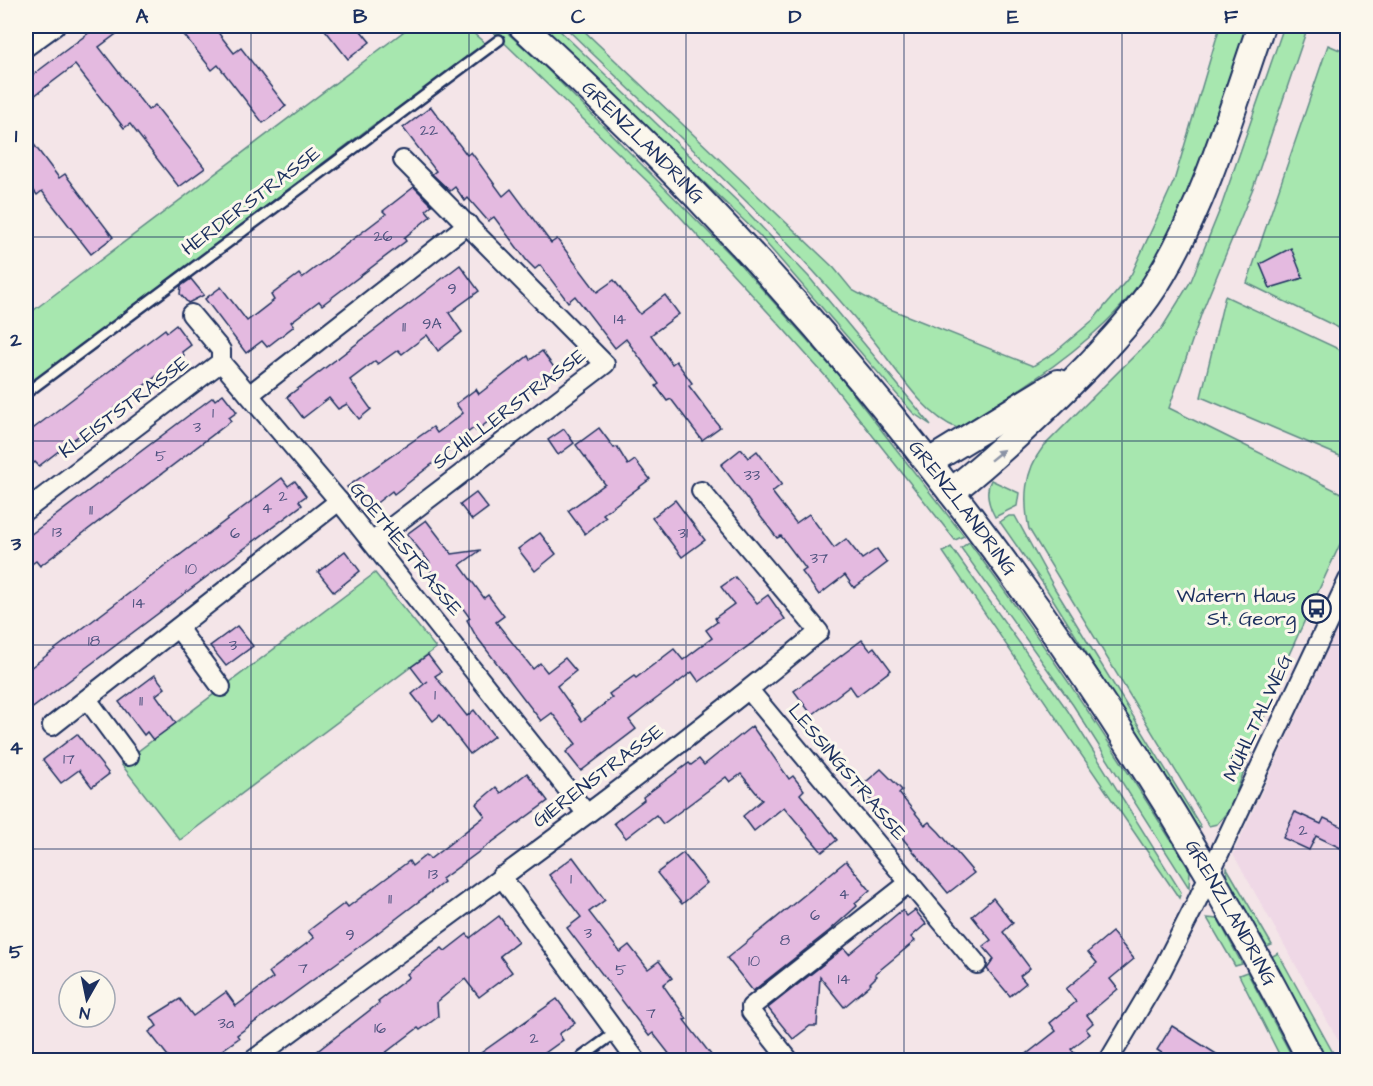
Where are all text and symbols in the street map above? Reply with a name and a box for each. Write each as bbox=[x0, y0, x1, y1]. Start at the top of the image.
text: A bbox=[136, 3, 149, 31]
text: B bbox=[353, 3, 368, 31]
text: C bbox=[571, 3, 586, 31]
text: D bbox=[789, 3, 802, 31]
text: E bbox=[1007, 3, 1019, 31]
text: F bbox=[1224, 3, 1239, 31]
street label: GRENZLANDRING bbox=[575, 75, 711, 210]
house number: 22 bbox=[420, 119, 438, 141]
text: 1 bbox=[15, 122, 18, 150]
street label: HERDERSTRASSE bbox=[176, 139, 326, 262]
house number: 26 bbox=[373, 225, 393, 247]
house number: 9 bbox=[447, 278, 457, 300]
house number: 14 bbox=[614, 308, 627, 330]
house number: 9A bbox=[422, 313, 442, 335]
house number: 11 bbox=[402, 316, 406, 338]
text: 2 bbox=[9, 326, 22, 354]
street label: SCHILLERSTRASSE bbox=[426, 342, 592, 476]
street label: KLEISTSTRASSE bbox=[53, 349, 195, 465]
house number: 1 bbox=[212, 402, 214, 424]
house number: 3 bbox=[193, 416, 201, 438]
street label: GRENZLANDRING bbox=[902, 434, 1024, 582]
house number: 5 bbox=[155, 445, 167, 467]
one-way arrow bbox=[989, 449, 1005, 462]
house number: 33 bbox=[744, 464, 760, 486]
street label: GOETHESTRASSE bbox=[343, 476, 469, 622]
house number: 2 bbox=[278, 485, 288, 507]
house number: 4 bbox=[262, 497, 273, 519]
house number: 11 bbox=[89, 499, 93, 521]
house number: 13 bbox=[52, 521, 62, 543]
house number: 6 bbox=[230, 522, 240, 544]
house number: 31 bbox=[678, 522, 688, 544]
text: 3 bbox=[10, 530, 22, 558]
house number: 37 bbox=[810, 547, 828, 569]
house number: 10 bbox=[185, 558, 197, 580]
place label: Watern Haus St. Georg bbox=[1177, 582, 1296, 634]
house number: 14 bbox=[133, 592, 146, 614]
bus stop icon: Watern Haus St. Georg bbox=[1301, 592, 1333, 624]
house number: 18 bbox=[88, 630, 100, 652]
house number: 3 bbox=[229, 634, 237, 656]
street label: MÜHLTALWEG bbox=[1216, 650, 1300, 786]
house number: 1 bbox=[434, 684, 436, 706]
house number: 11 bbox=[139, 690, 143, 712]
street label: LESSINGSTRASSE bbox=[781, 698, 913, 847]
street label: GIERENSTRASSE bbox=[527, 717, 669, 835]
text: 4 bbox=[9, 734, 23, 762]
house number: 17 bbox=[63, 748, 75, 770]
house number: 2 bbox=[1298, 819, 1308, 841]
street label: GRENZLANDRING bbox=[1178, 835, 1284, 991]
house number: 13 bbox=[428, 863, 438, 885]
house number: 1 bbox=[570, 868, 572, 890]
house number: 4 bbox=[839, 883, 850, 905]
house number: 11 bbox=[388, 888, 392, 910]
house number: 6 bbox=[810, 904, 820, 926]
house number: 3 bbox=[584, 922, 592, 944]
house number: 9 bbox=[345, 924, 355, 946]
house number: 8 bbox=[780, 929, 790, 951]
text: 5 bbox=[9, 938, 24, 966]
house number: 10 bbox=[748, 950, 760, 972]
house number: 7 bbox=[298, 957, 308, 979]
house number: 5 bbox=[615, 959, 627, 981]
house number: 14 bbox=[838, 968, 851, 990]
north arrow bbox=[57, 969, 117, 1029]
text: N bbox=[78, 1001, 91, 1024]
house number: 7 bbox=[646, 1002, 656, 1024]
house number: 3a bbox=[218, 1012, 234, 1034]
house number: 16 bbox=[374, 1017, 386, 1039]
house number: 2 bbox=[529, 1027, 539, 1049]

